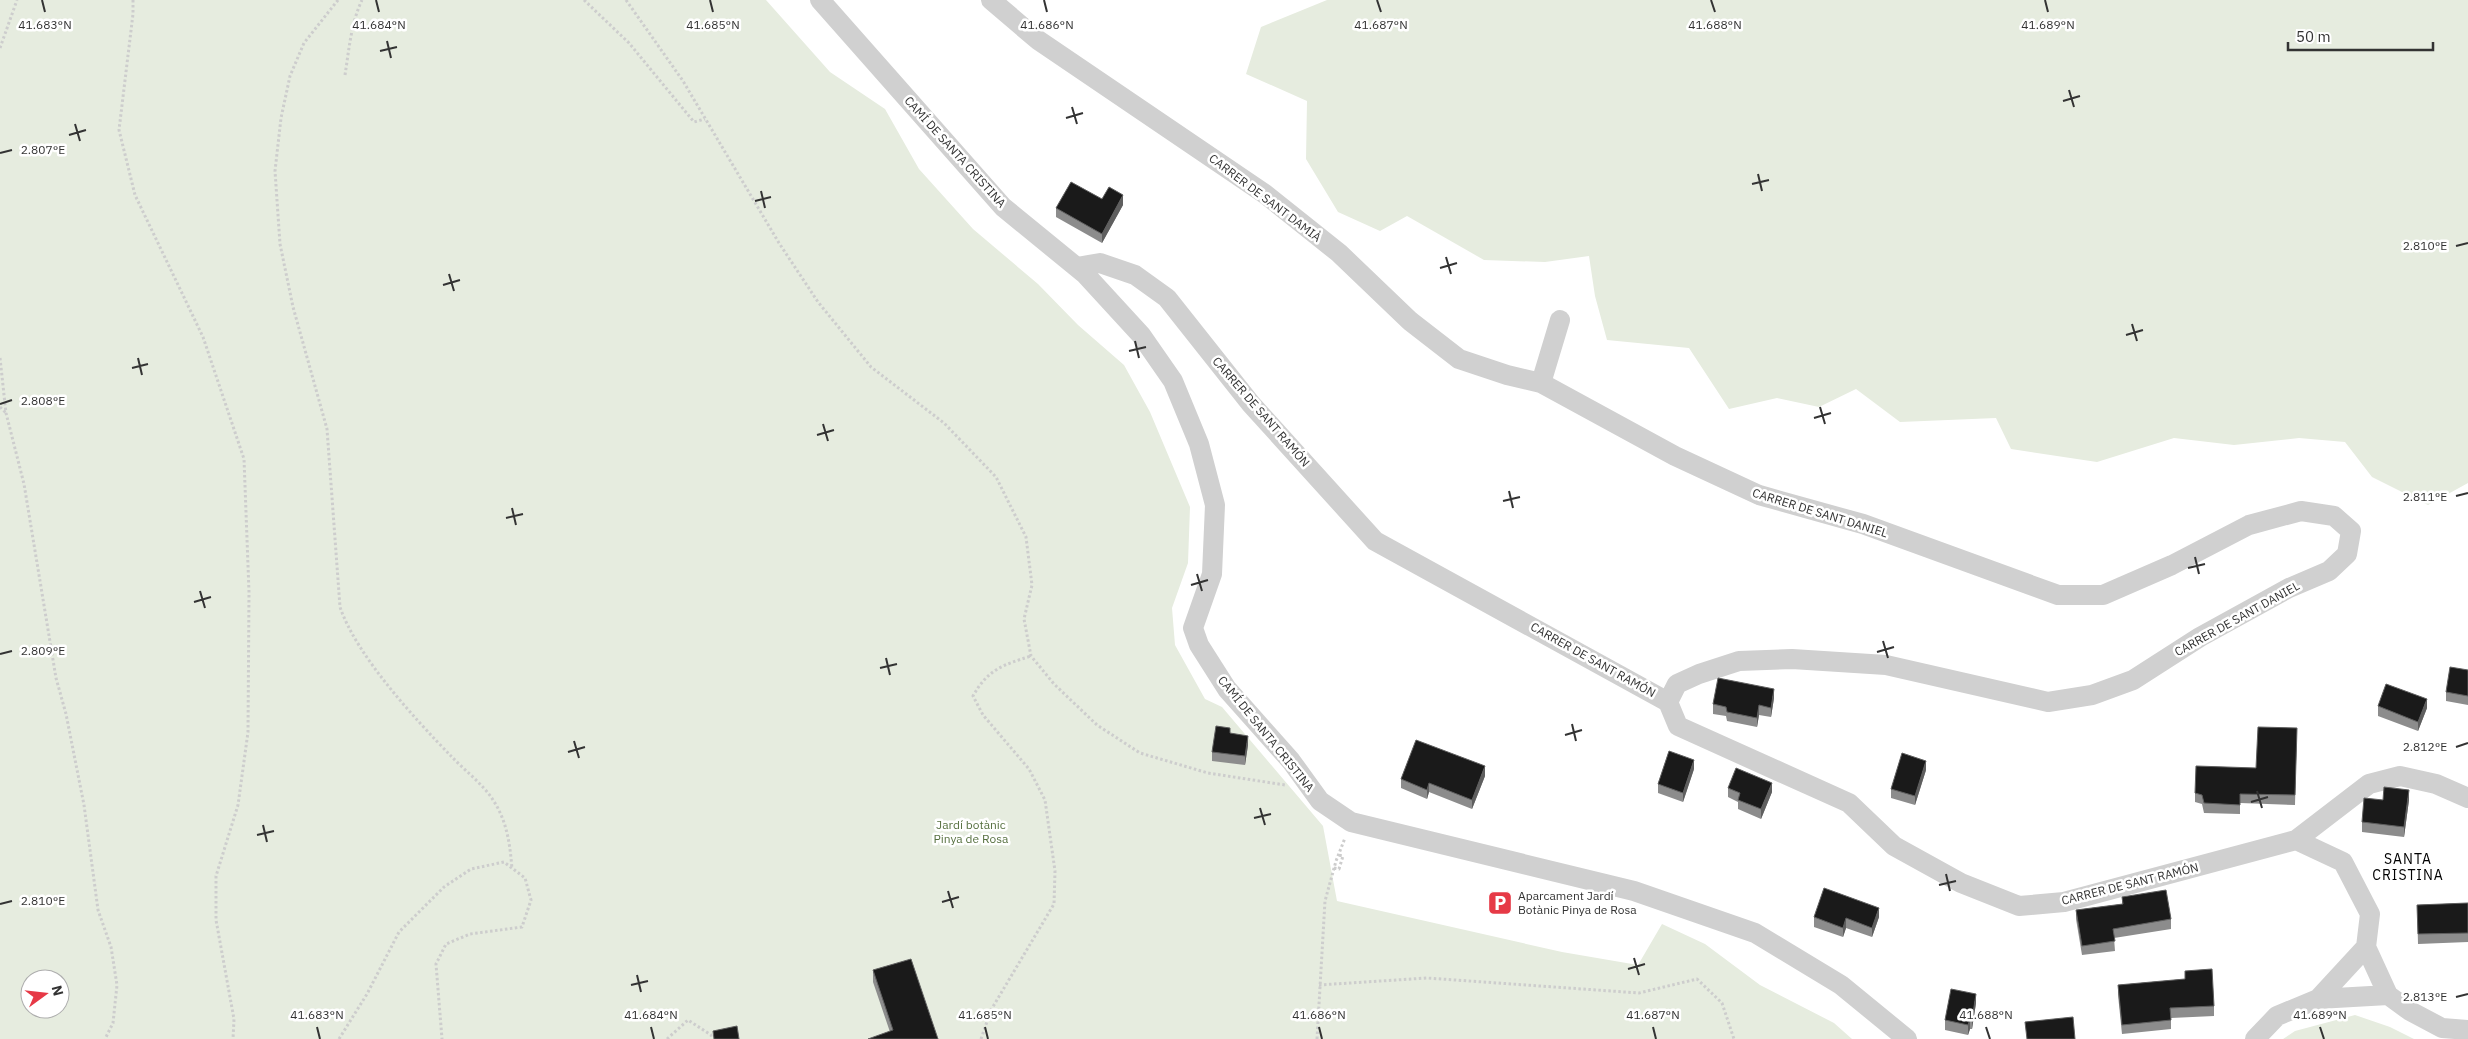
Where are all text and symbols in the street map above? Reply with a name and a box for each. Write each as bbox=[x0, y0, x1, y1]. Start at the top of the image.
text: 41.683°N bbox=[18, 17, 72, 32]
text: 41.684°N bbox=[352, 17, 406, 32]
text: 41.685°N bbox=[686, 17, 740, 32]
text: 41.686°N bbox=[1020, 17, 1074, 32]
text: 41.687°N bbox=[1354, 17, 1408, 32]
text: 41.688°N bbox=[1688, 17, 1742, 32]
text: 41.689°N bbox=[2021, 17, 2075, 32]
scale bar bbox=[2288, 20, 2433, 52]
text: 50 m bbox=[2296, 27, 2331, 46]
street label: CAMÍ DE SANTA CRISTINA bbox=[901, 93, 1010, 211]
text: 2.807°E bbox=[21, 142, 65, 157]
street label: CARRER DE SANT DAMIÀ bbox=[1206, 151, 1325, 245]
text: 2.810°E bbox=[2403, 238, 2447, 253]
street label: CARRER DE SANT RAMÓN bbox=[1210, 354, 1313, 470]
text: 2.808°E bbox=[21, 393, 65, 408]
street label: CARRER DE SANT DANIEL bbox=[1751, 485, 1890, 540]
text: 2.811°E bbox=[2403, 489, 2447, 504]
street label: CARRER DE SANT DANIEL bbox=[2172, 578, 2302, 659]
street label: CARRER DE SANT RAMÓN bbox=[1528, 619, 1658, 700]
text: 2.809°E bbox=[21, 643, 65, 658]
street label: CAMÍ DE SANTA CRISTINA bbox=[1215, 673, 1318, 795]
text: 2.812°E bbox=[2403, 739, 2447, 754]
park label: Jardí botànic Pinya de Rosa bbox=[934, 817, 1009, 846]
district label: SANTA CRISTINA bbox=[2372, 850, 2444, 884]
street label: CARRER DE SANT RAMÓN bbox=[2060, 859, 2200, 908]
place label: Aparcament Jardí Botànic Pinya de Rosa bbox=[1518, 888, 1637, 917]
parking icon: Aparcament Jardí Botànic Pinya de Rosa bbox=[1487, 890, 1513, 916]
text: 2.810°E bbox=[21, 893, 65, 908]
north arrow bbox=[20, 969, 70, 1019]
text: N bbox=[48, 983, 68, 998]
text: 2.813°E bbox=[2403, 989, 2447, 1004]
text: 41.683°N bbox=[290, 1007, 344, 1022]
text: 41.684°N bbox=[624, 1007, 678, 1022]
text: 41.685°N bbox=[958, 1007, 1012, 1022]
text: 41.686°N bbox=[1292, 1007, 1346, 1022]
text: 41.687°N bbox=[1626, 1007, 1680, 1022]
text: 41.688°N bbox=[1959, 1007, 2013, 1022]
text: 41.689°N bbox=[2293, 1007, 2347, 1022]

